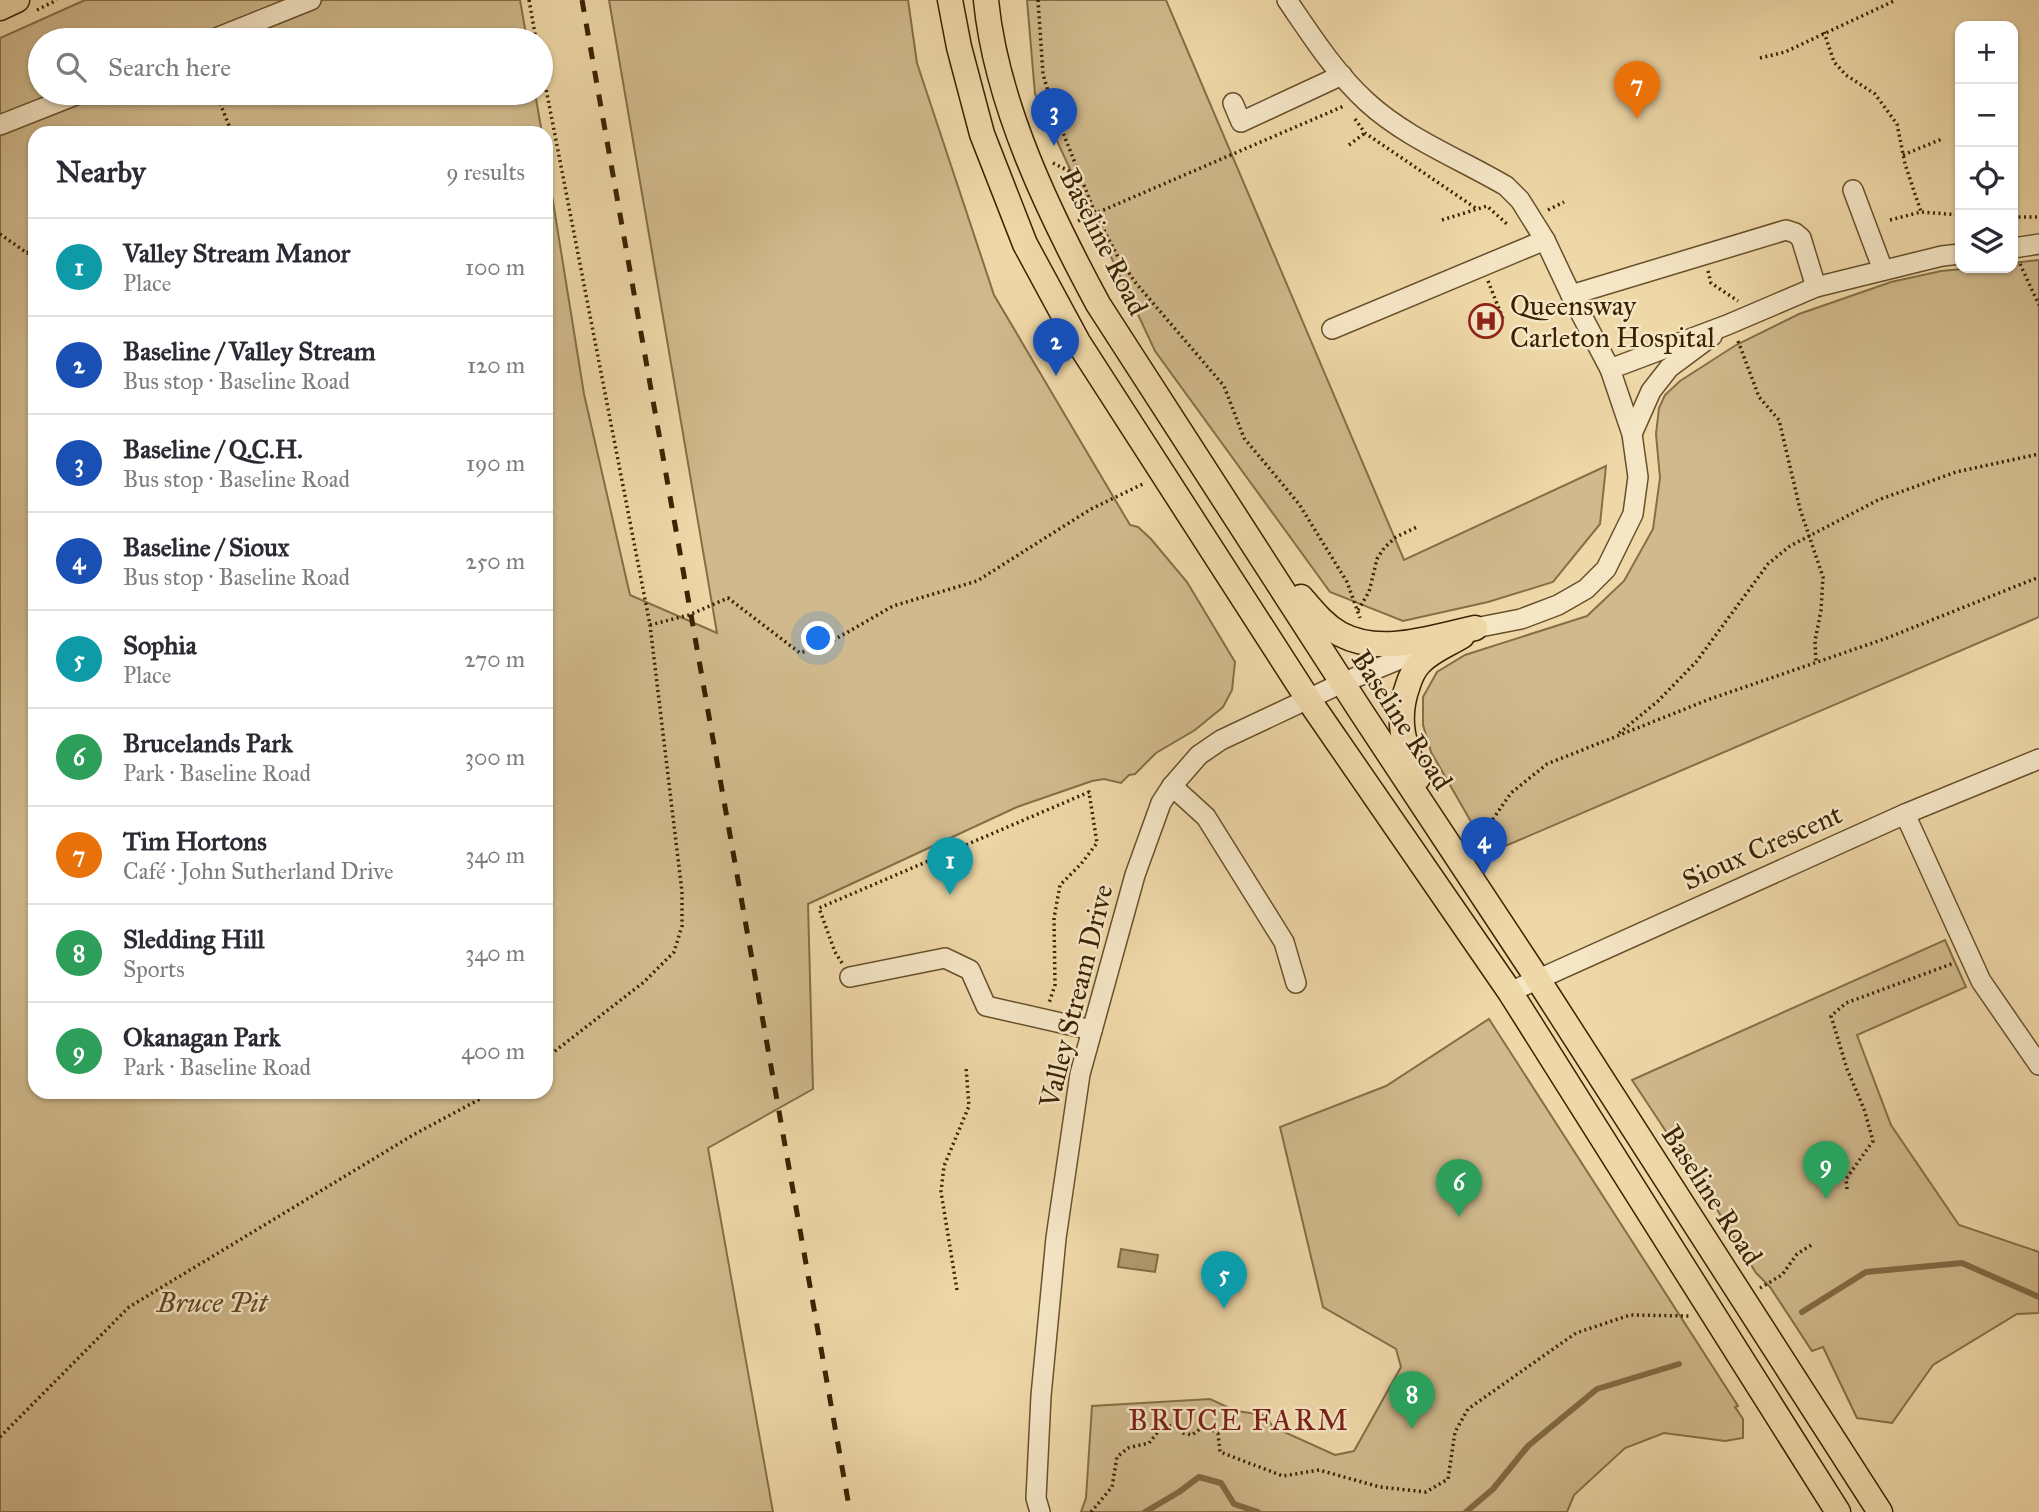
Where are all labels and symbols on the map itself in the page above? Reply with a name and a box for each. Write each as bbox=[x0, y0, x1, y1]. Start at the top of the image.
pin: 7 bbox=[1614, 61, 1660, 119]
pin: 3 bbox=[1031, 88, 1077, 146]
street label: Baseline Road bbox=[1052, 163, 1156, 321]
place label: Queensway Carleton Hospital bbox=[1510, 288, 1716, 355]
hospital icon: Queensway Carleton Hospital bbox=[1467, 302, 1505, 340]
pin: 2 bbox=[1033, 318, 1079, 376]
your location bbox=[801, 621, 835, 655]
street label: Baseline Road bbox=[1344, 643, 1460, 797]
street label: Sioux Crescent bbox=[1677, 796, 1847, 898]
pin: 4 bbox=[1461, 817, 1507, 875]
pin: 1 bbox=[927, 837, 973, 895]
street label: Valley Stream Drive bbox=[1031, 881, 1121, 1112]
street label: Baseline Road bbox=[1654, 1118, 1770, 1272]
pin: 9 bbox=[1803, 1141, 1849, 1199]
pin: 6 bbox=[1436, 1159, 1482, 1217]
pin: 5 bbox=[1201, 1251, 1247, 1309]
park label: Bruce Pit bbox=[155, 1285, 269, 1320]
pin: 8 bbox=[1389, 1371, 1435, 1429]
district label: BRUCE FARM bbox=[1128, 1402, 1350, 1438]

